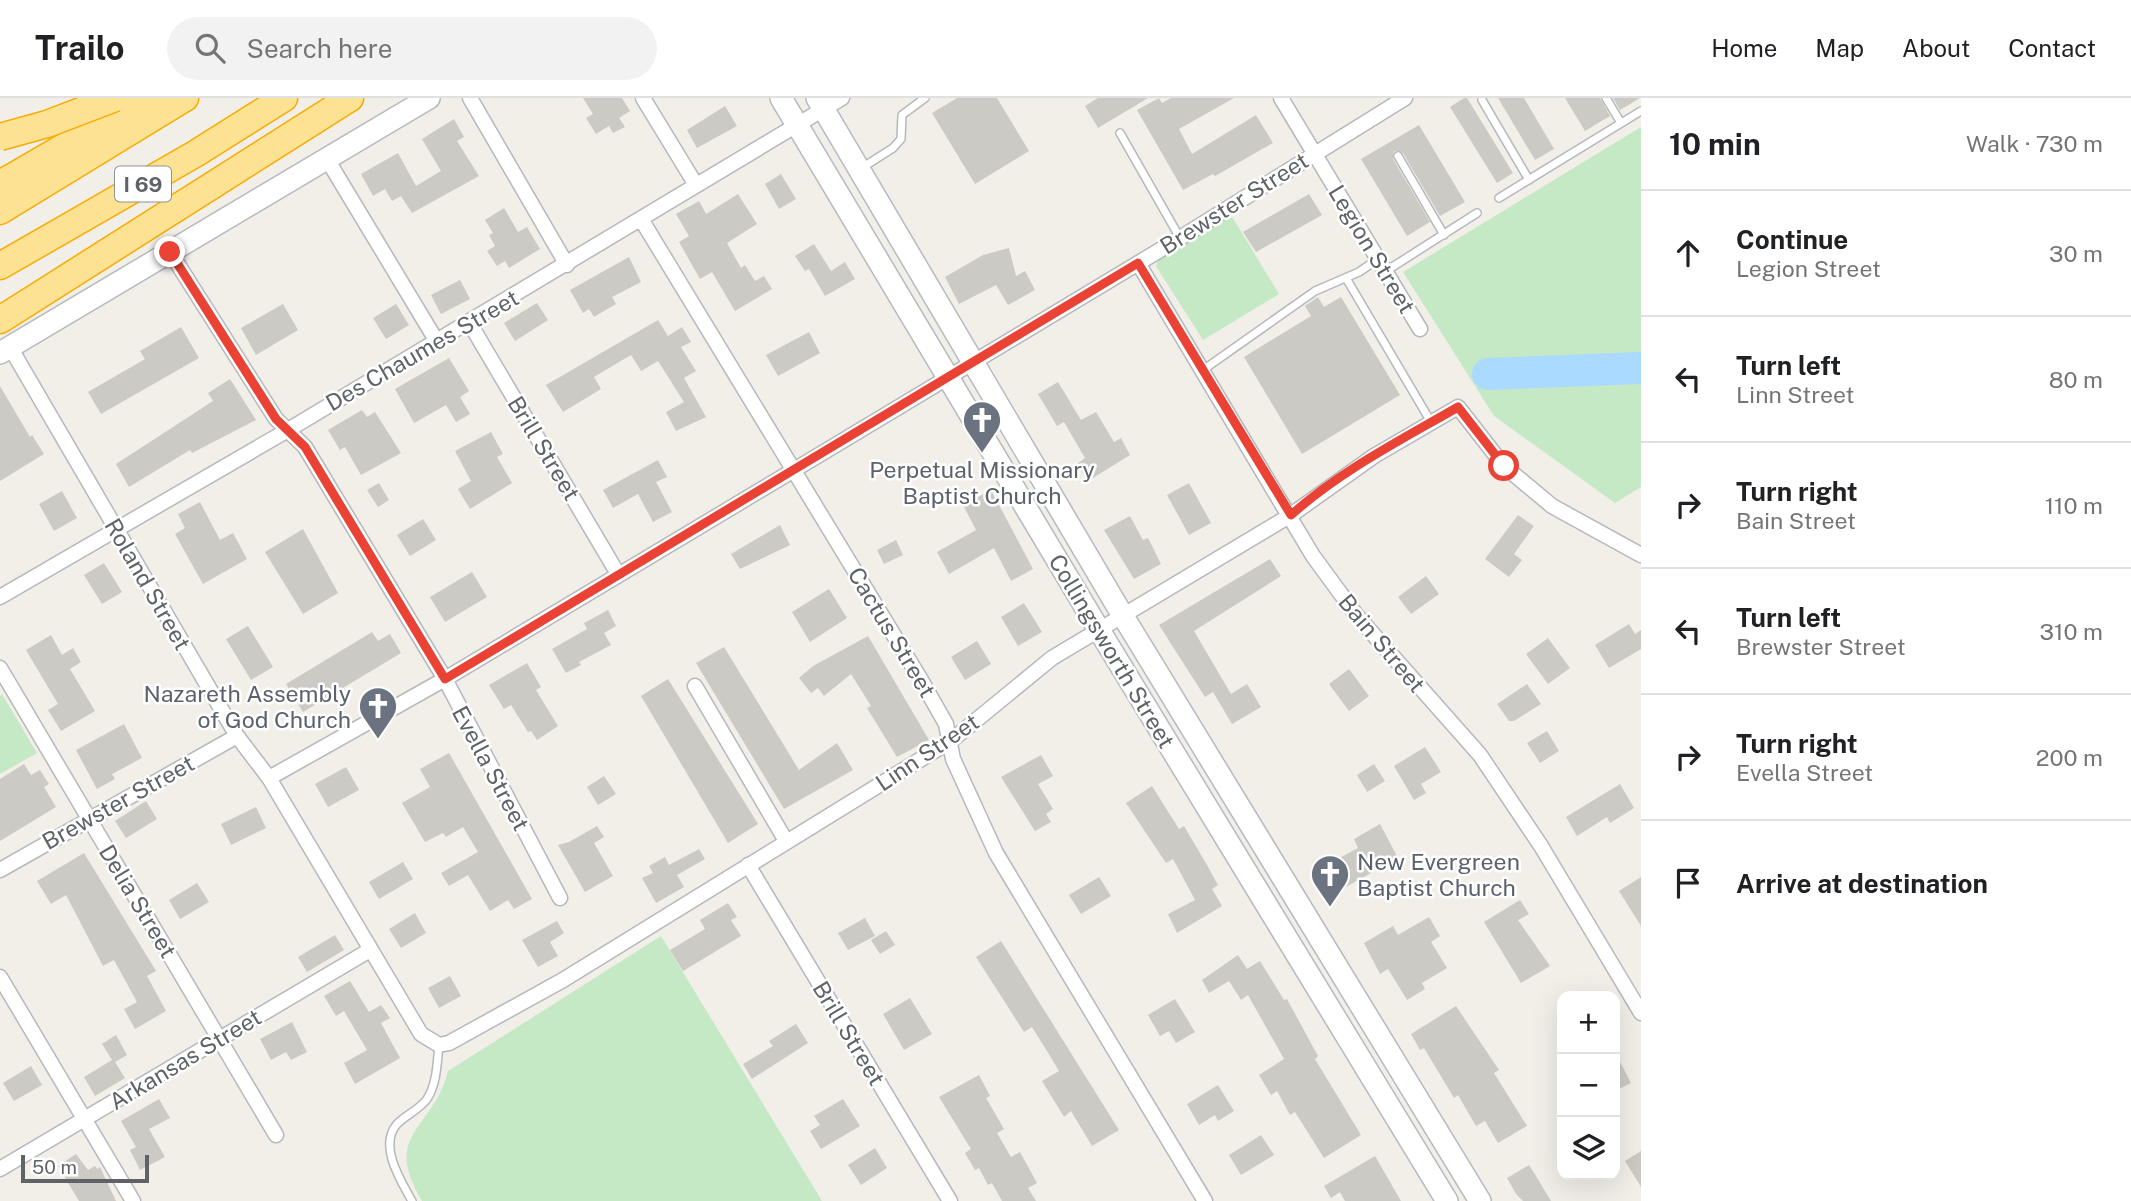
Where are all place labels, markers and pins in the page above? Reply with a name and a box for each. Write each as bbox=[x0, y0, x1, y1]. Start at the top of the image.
church icon: Perpetual Missionary Baptist Church bbox=[961, 399, 1003, 454]
place label: Perpetual Missionary Baptist Church bbox=[869, 456, 1095, 509]
place label: Nazareth Assembly of God Church bbox=[143, 680, 351, 733]
church icon: Nazareth Assembly of God Church bbox=[357, 685, 399, 740]
place label: New Evergreen Baptist Church bbox=[1357, 848, 1520, 901]
church icon: New Evergreen Baptist Church bbox=[1309, 853, 1351, 908]

